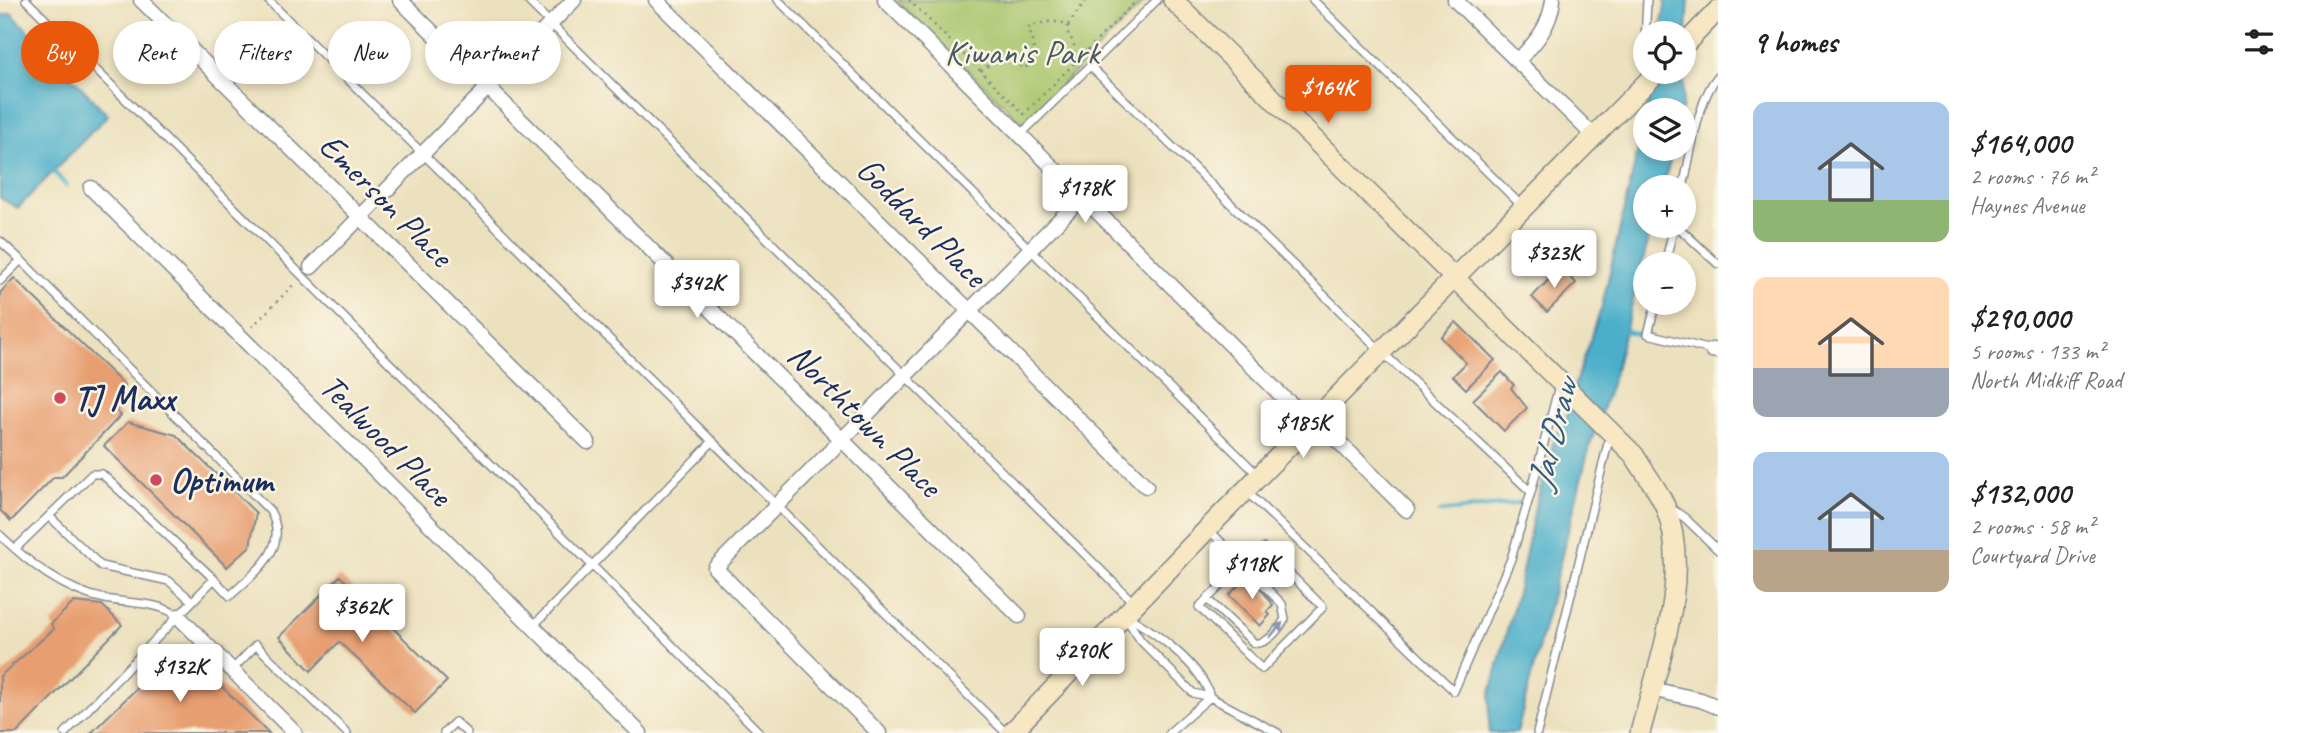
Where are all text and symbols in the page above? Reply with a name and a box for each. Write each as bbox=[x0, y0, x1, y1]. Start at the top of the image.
chip: Buy bbox=[21, 21, 99, 84]
chip: Rent bbox=[113, 21, 200, 84]
chip: Filters bbox=[214, 21, 314, 84]
chip: New bbox=[328, 21, 411, 84]
chip: Apartment bbox=[425, 21, 561, 84]
map controls bbox=[1633, 21, 1696, 315]
button: locate bbox=[1633, 21, 1696, 84]
text: 9 homes bbox=[1753, 23, 1837, 61]
icon: filters bbox=[2240, 23, 2278, 61]
park label: Kiwanis Park bbox=[945, 30, 1102, 75]
pin: $164K bbox=[1279, 66, 1377, 125]
text: $164K bbox=[1301, 73, 1355, 102]
button: layers bbox=[1633, 98, 1696, 161]
street label: Emerson Place bbox=[309, 123, 464, 278]
text: $164,000 bbox=[1970, 124, 2071, 162]
icon: home bbox=[1809, 130, 1893, 214]
street label: Goddard Place bbox=[847, 147, 999, 299]
text: 2 rooms · 76 m² bbox=[1970, 162, 2094, 191]
pin: $178K bbox=[1036, 166, 1134, 225]
text: $178K bbox=[1059, 173, 1112, 202]
button: + bbox=[1633, 175, 1696, 238]
text: Haynes Avenue bbox=[1970, 191, 2084, 220]
pin: $323K bbox=[1505, 230, 1603, 290]
text: $323K bbox=[1527, 238, 1581, 267]
button: − bbox=[1633, 252, 1696, 315]
pin: $342K bbox=[648, 260, 746, 320]
text: $342K bbox=[670, 268, 724, 297]
text: $290,000 bbox=[1970, 299, 2070, 337]
icon: home bbox=[1809, 305, 1893, 389]
street label: Northtown Place bbox=[778, 333, 954, 509]
text: 5 rooms · 133 m² bbox=[1970, 337, 2105, 366]
street label: Tealwood Place bbox=[310, 364, 464, 518]
text: North Midkiff Road bbox=[1970, 366, 2122, 395]
water label: Jal Draw bbox=[1515, 369, 1590, 496]
place label: TJ Maxx bbox=[74, 376, 178, 421]
marker: TJ Maxx bbox=[52, 390, 68, 406]
pin: $185K bbox=[1254, 400, 1352, 460]
text: $185K bbox=[1277, 408, 1329, 437]
place label: Optimum bbox=[170, 458, 276, 503]
marker: Optimum bbox=[148, 472, 164, 488]
text: $132,000 bbox=[1970, 474, 2070, 512]
icon: home bbox=[1809, 480, 1893, 564]
text: 2 rooms · 58 m² bbox=[1970, 512, 2094, 541]
text: Courtyard Drive bbox=[1970, 541, 2095, 570]
pin: $118K bbox=[1203, 542, 1301, 601]
text: $118K bbox=[1225, 549, 1279, 578]
pin: $362K bbox=[313, 584, 411, 644]
text: $362K bbox=[335, 592, 389, 621]
one-way arrow bbox=[1268, 621, 1284, 639]
pin: $290K bbox=[1033, 628, 1131, 688]
text: $290K bbox=[1056, 636, 1108, 665]
pin: $132K bbox=[131, 644, 229, 704]
text: $132K bbox=[153, 652, 207, 681]

